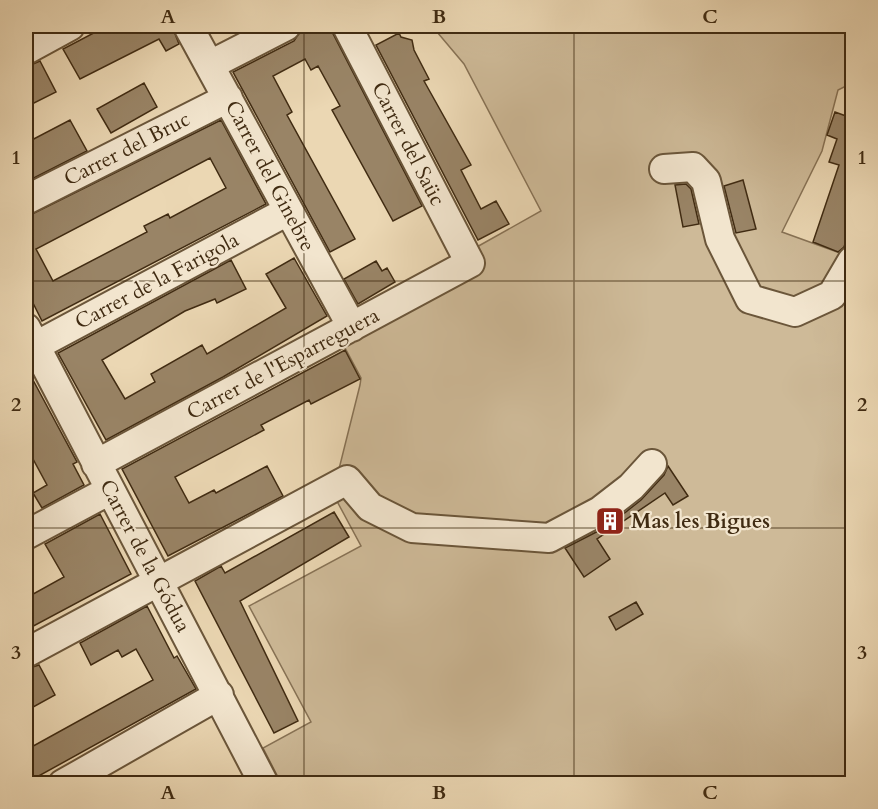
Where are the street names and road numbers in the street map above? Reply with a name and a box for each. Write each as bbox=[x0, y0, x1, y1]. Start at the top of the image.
street label: Carrer del Saüc bbox=[364, 77, 452, 211]
street label: Carrer del Ginebre bbox=[218, 95, 322, 257]
street label: Carrer del Bruc bbox=[59, 105, 195, 193]
street label: Carrer de la Farigola bbox=[70, 226, 244, 336]
street label: Carrer de l'Esparreguera bbox=[182, 301, 384, 427]
street label: Carrer de la Gódua bbox=[92, 474, 198, 638]

